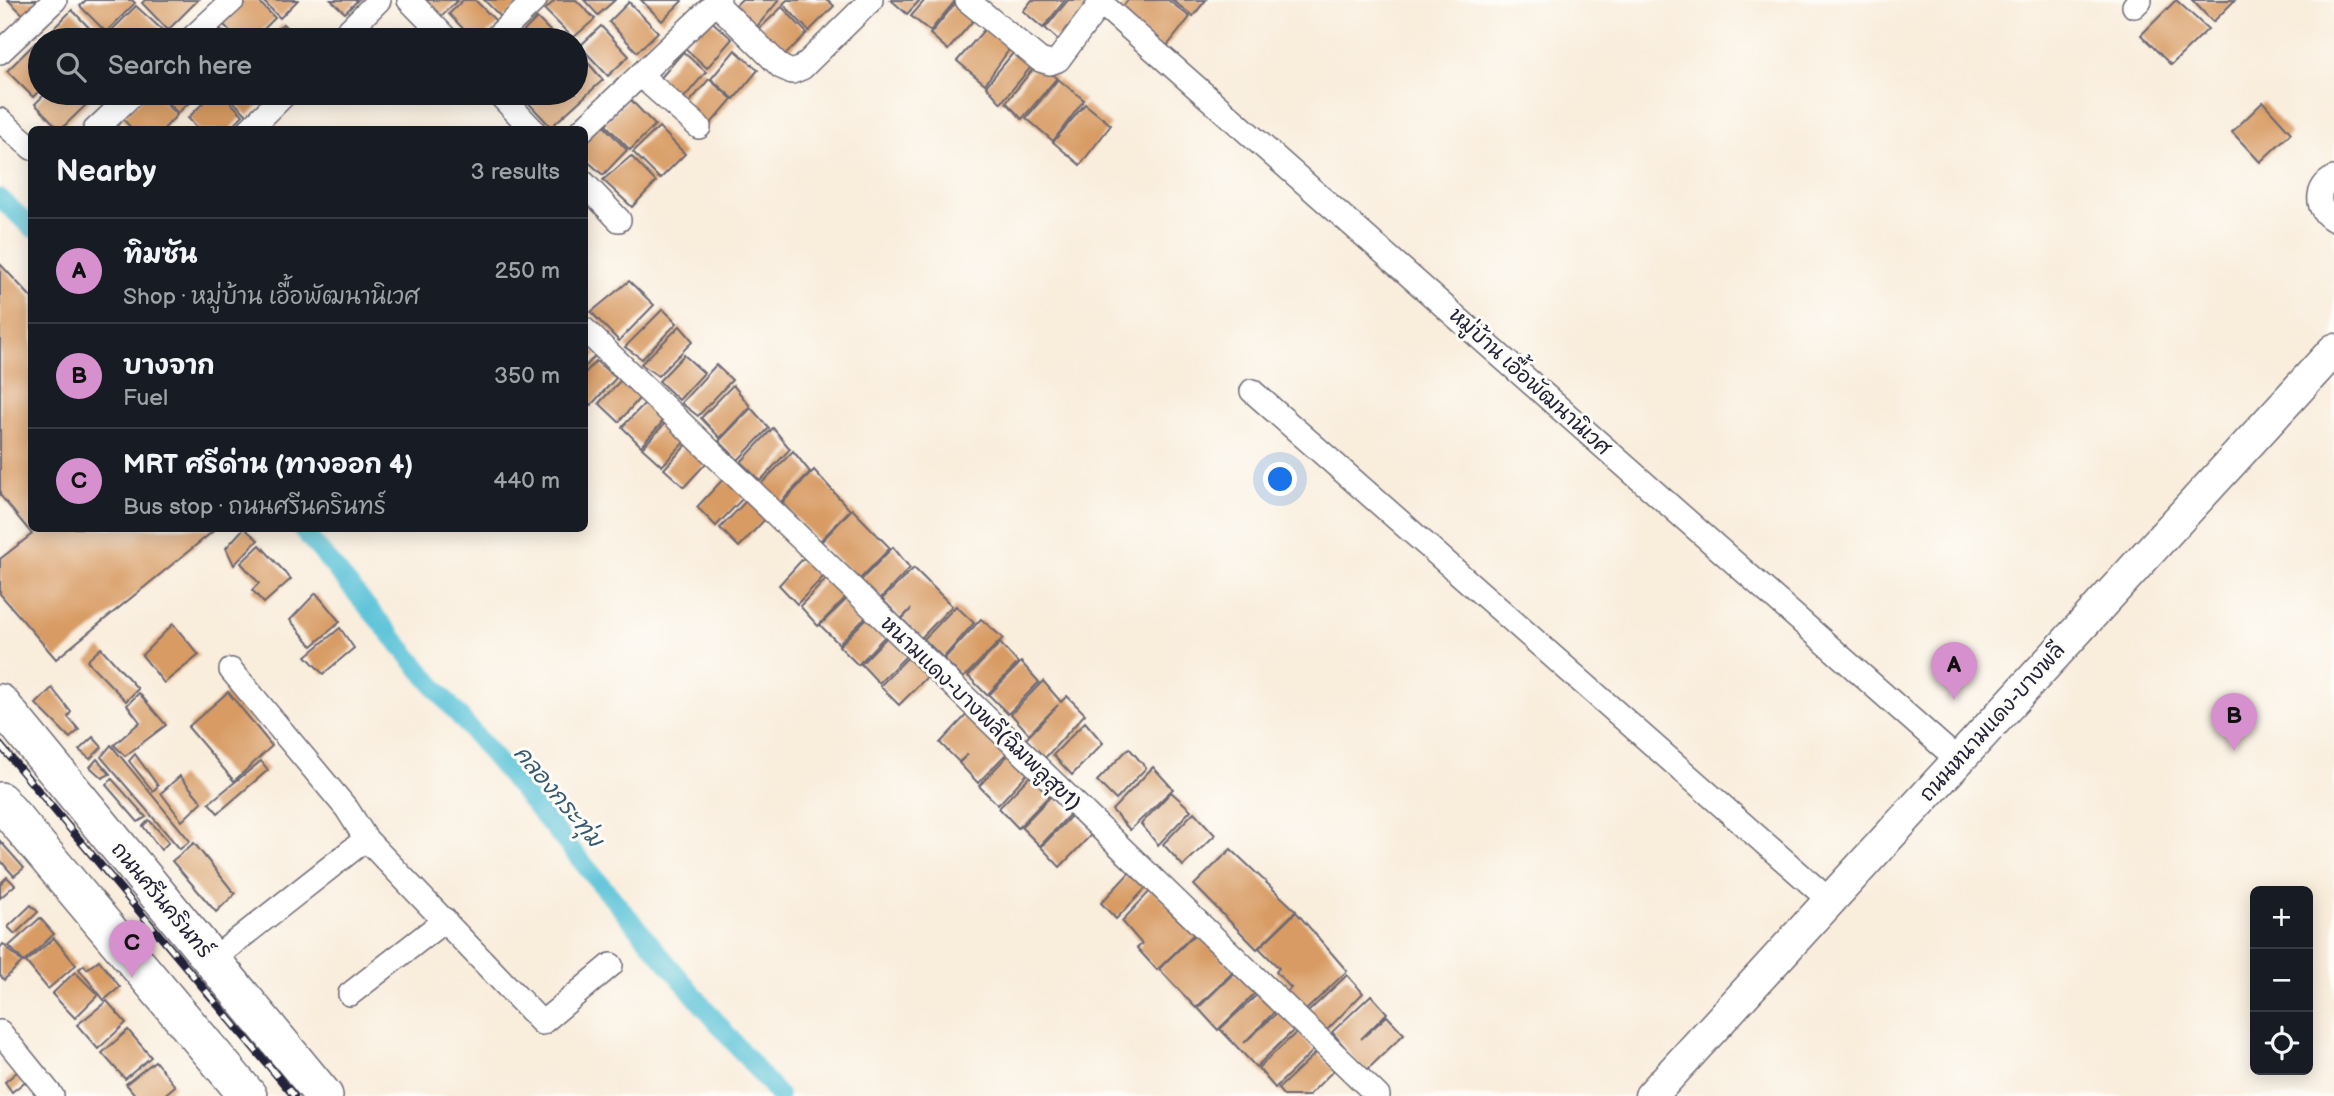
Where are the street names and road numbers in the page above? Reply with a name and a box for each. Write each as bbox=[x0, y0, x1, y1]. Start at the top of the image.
street label: หมู่บ้าน เอื้อพัฒนานิเวศ bbox=[1442, 297, 1621, 463]
street label: หนามแดง-บางพลี(ฉิมพลูสุข1) bbox=[873, 611, 1086, 818]
street label: ถนนหนามแดง-บางพลี bbox=[1915, 638, 2070, 807]
street label: ถนนศรีนครินทร์ bbox=[106, 837, 218, 963]

